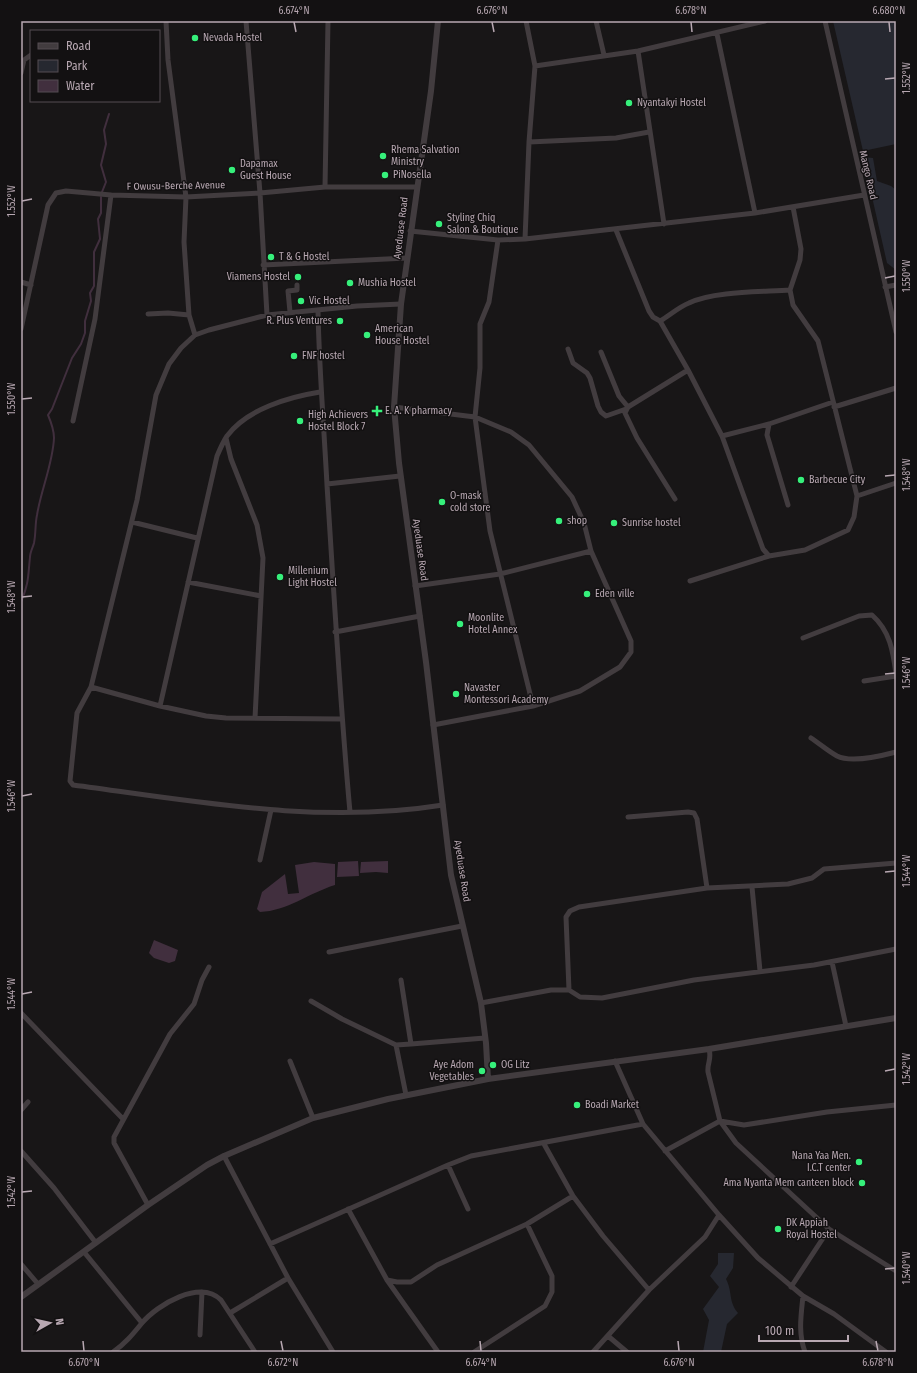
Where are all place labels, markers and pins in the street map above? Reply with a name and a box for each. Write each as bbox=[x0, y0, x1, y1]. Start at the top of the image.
place label: Nevada Hostel bbox=[203, 32, 262, 44]
marker: Nevada Hostel bbox=[190, 33, 200, 43]
place label: Nyantakyi Hostel bbox=[637, 97, 706, 109]
marker: Nyantakyi Hostel bbox=[624, 98, 634, 108]
place label: Rhema Salvation Ministry bbox=[391, 144, 459, 168]
marker: Rhema Salvation Ministry bbox=[378, 151, 388, 161]
place label: Dapamax Guest House bbox=[240, 158, 292, 182]
marker: Dapamax Guest House bbox=[227, 165, 237, 175]
place label: PiNosella bbox=[393, 169, 432, 181]
marker: PiNosella bbox=[380, 170, 390, 180]
place label: Styling Chiq Salon & Boutique bbox=[447, 212, 519, 236]
marker: Styling Chiq Salon & Boutique bbox=[434, 219, 444, 229]
place label: T & G Hostel bbox=[279, 251, 330, 263]
marker: T & G Hostel bbox=[266, 252, 276, 262]
place label: Viamens Hostel bbox=[227, 271, 290, 283]
marker: Viamens Hostel bbox=[293, 272, 303, 282]
place label: Mushia Hostel bbox=[358, 277, 416, 289]
marker: Mushia Hostel bbox=[345, 278, 355, 288]
place label: Vic Hostel bbox=[309, 295, 350, 307]
marker: Vic Hostel bbox=[296, 296, 306, 306]
place label: R. Plus Ventures bbox=[266, 315, 332, 327]
marker: R. Plus Ventures bbox=[335, 316, 345, 326]
place label: American House Hostel bbox=[375, 323, 430, 347]
marker: American House Hostel bbox=[362, 330, 372, 340]
place label: FNF hostel bbox=[302, 350, 345, 362]
marker: FNF hostel bbox=[289, 351, 299, 361]
place label: E. A. K pharmacy bbox=[385, 405, 452, 417]
marker: E. A. K pharmacy bbox=[372, 406, 382, 416]
place label: High Achievers Hostel Block 7 bbox=[308, 409, 368, 433]
marker: High Achievers Hostel Block 7 bbox=[295, 416, 305, 426]
place label: Barbecue City bbox=[809, 474, 866, 486]
marker: Barbecue City bbox=[796, 475, 806, 485]
place label: O-mask cold store bbox=[450, 490, 491, 514]
marker: O-mask cold store bbox=[437, 497, 447, 507]
place label: shop bbox=[567, 515, 587, 527]
marker: shop bbox=[554, 516, 564, 526]
place label: Sunrise hostel bbox=[622, 517, 681, 529]
marker: Sunrise hostel bbox=[609, 518, 619, 528]
place label: Millenium Light Hostel bbox=[288, 565, 337, 589]
marker: Millenium Light Hostel bbox=[275, 572, 285, 582]
place label: Eden ville bbox=[595, 588, 635, 600]
marker: Eden ville bbox=[582, 589, 592, 599]
place label: Moonlite Hotel Annex bbox=[468, 612, 518, 636]
marker: Moonlite Hotel Annex bbox=[455, 619, 465, 629]
place label: Navaster Montessori Academy bbox=[464, 682, 549, 706]
marker: Navaster Montessori Academy bbox=[451, 689, 461, 699]
place label: Aye Adom Vegetables bbox=[430, 1059, 474, 1083]
place label: OG Litz bbox=[501, 1059, 530, 1071]
marker: OG Litz bbox=[488, 1060, 498, 1070]
marker: Aye Adom Vegetables bbox=[477, 1066, 487, 1076]
place label: Boadi Market bbox=[585, 1099, 640, 1111]
marker: Boadi Market bbox=[572, 1100, 582, 1110]
place label: Nana Yaa Men. I.C.T center bbox=[792, 1150, 851, 1174]
marker: Nana Yaa Men. I.C.T center bbox=[854, 1157, 864, 1167]
place label: Ama Nyanta Mem canteen block bbox=[724, 1177, 854, 1189]
marker: Ama Nyanta Mem canteen block bbox=[857, 1178, 867, 1188]
place label: DK Appiah Royal Hostel bbox=[786, 1217, 837, 1241]
marker: DK Appiah Royal Hostel bbox=[773, 1224, 783, 1234]

